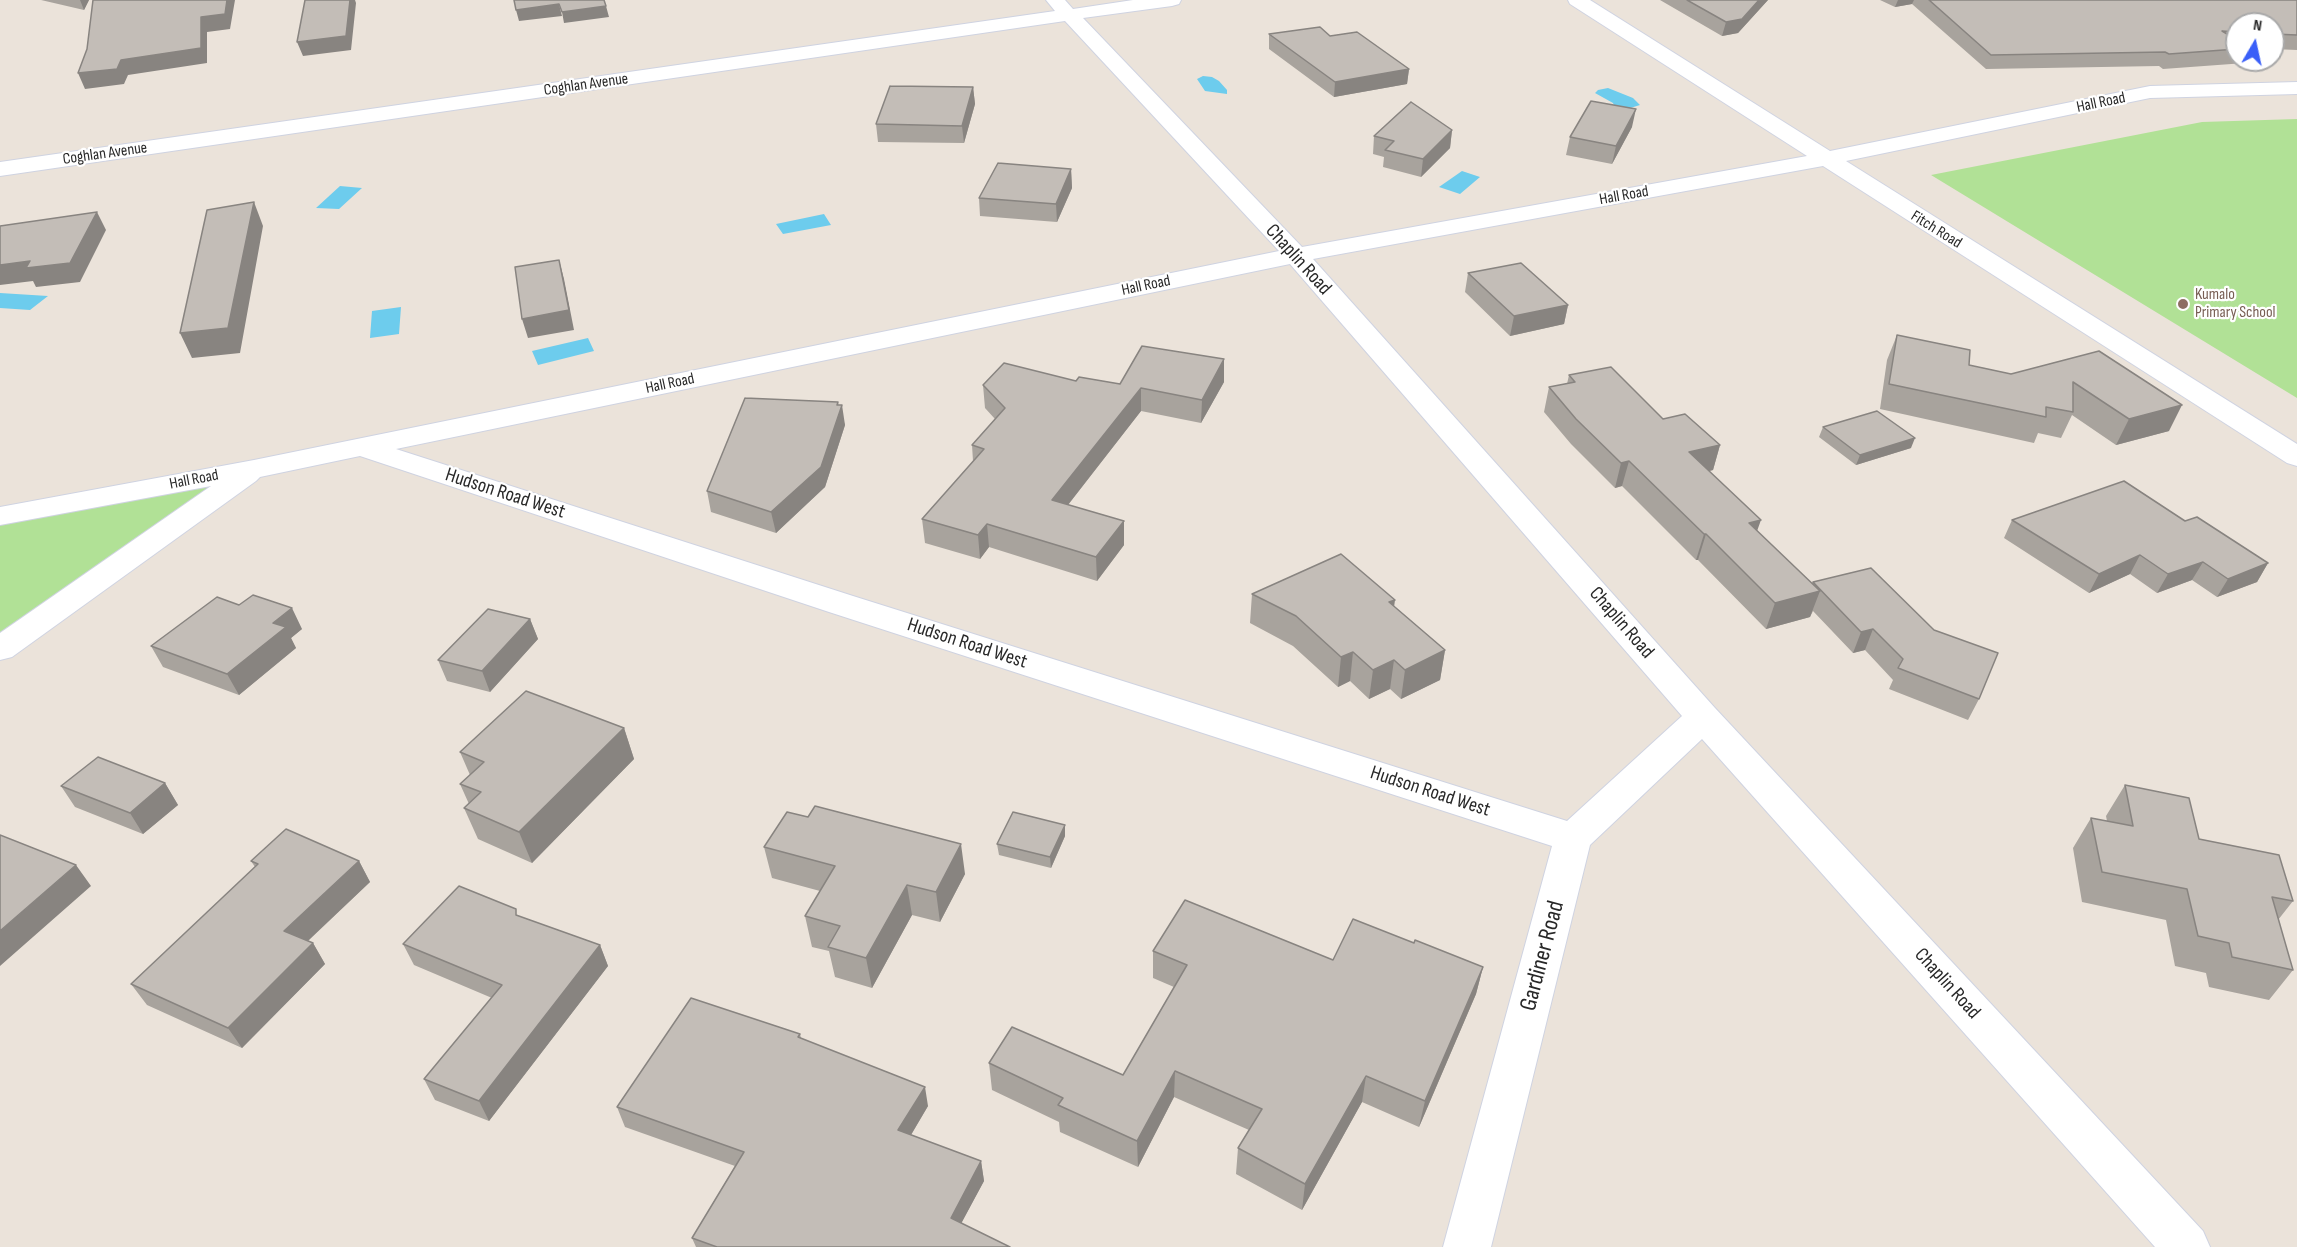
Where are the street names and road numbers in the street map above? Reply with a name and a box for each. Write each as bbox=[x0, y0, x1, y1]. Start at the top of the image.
street label: Coghlan Avenue bbox=[543, 70, 629, 100]
street label: Hall Road bbox=[2075, 88, 2127, 118]
street label: Coghlan Avenue bbox=[62, 139, 148, 169]
street label: Hall Road bbox=[1598, 182, 1650, 210]
street label: Fitch Road bbox=[1907, 207, 1965, 253]
street label: Chaplin Road bbox=[1260, 220, 1336, 300]
street label: Hall Road bbox=[1120, 271, 1172, 301]
street label: Hall Road bbox=[644, 369, 696, 399]
street label: Hudson Road West bbox=[442, 463, 568, 525]
street label: Hall Road bbox=[168, 466, 220, 494]
street label: Chaplin Road bbox=[1583, 582, 1659, 664]
street label: Hudson Road West bbox=[904, 613, 1030, 675]
street label: Hudson Road West bbox=[1367, 761, 1493, 823]
street label: Gardiner Road bbox=[1515, 898, 1571, 1014]
street label: Chaplin Road bbox=[1909, 944, 1985, 1024]

